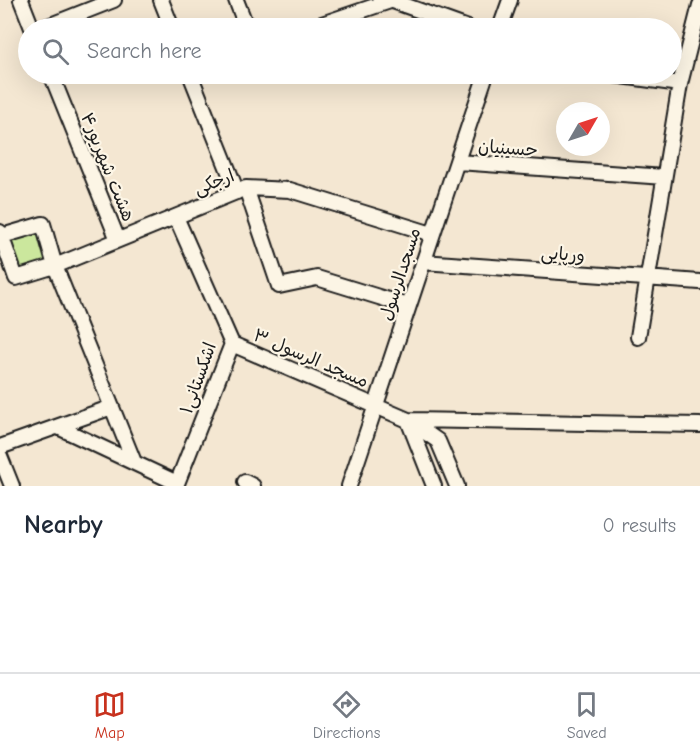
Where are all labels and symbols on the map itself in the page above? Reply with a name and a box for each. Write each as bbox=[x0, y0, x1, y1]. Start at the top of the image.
north arrow bbox=[556, 102, 610, 156]
street label: هشت شهریور۴ bbox=[76, 110, 139, 225]
street label: حسینیان bbox=[477, 136, 539, 161]
street label: ارجکی bbox=[191, 165, 237, 200]
street label: مسجدالرسول bbox=[376, 225, 425, 323]
street label: ورپایی bbox=[540, 242, 586, 268]
street label: مسجد الرسول ۳ bbox=[250, 325, 372, 392]
street label: اشکستانی۱ bbox=[176, 340, 221, 417]

